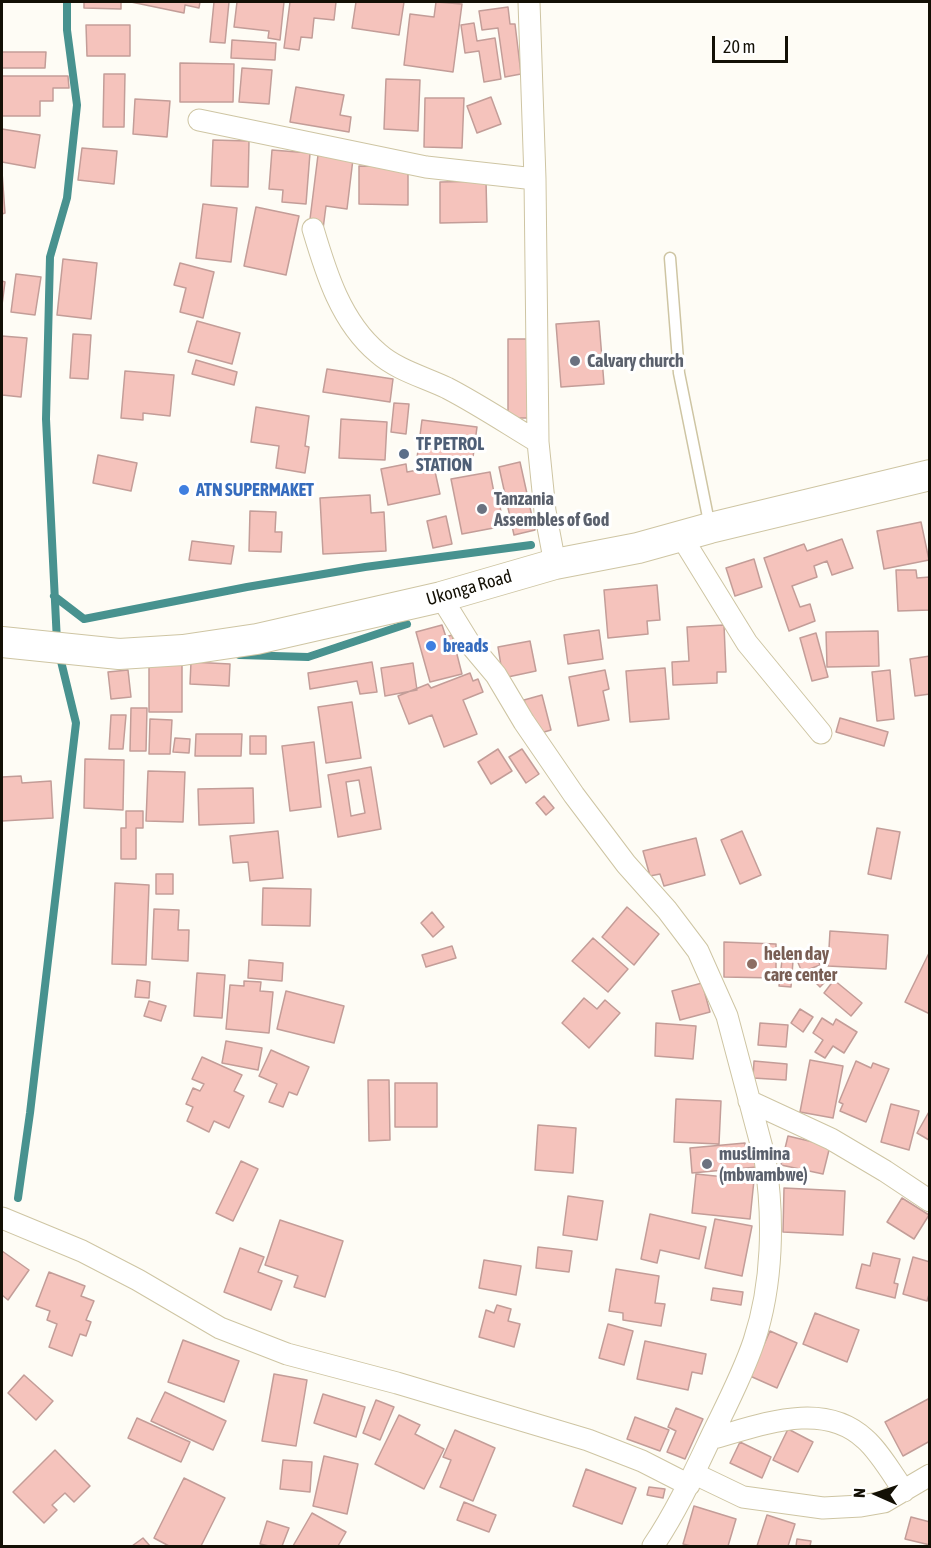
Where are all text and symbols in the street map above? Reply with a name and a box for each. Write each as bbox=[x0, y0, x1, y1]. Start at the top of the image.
scale bar bbox=[715, 24, 792, 62]
text: 20 m bbox=[723, 36, 755, 57]
place label: Calvary church bbox=[587, 350, 684, 372]
marker: Calvary church bbox=[568, 354, 582, 368]
place label: TF PETROL STATION bbox=[416, 433, 484, 476]
marker: TF PETROL STATION bbox=[397, 447, 411, 461]
place label: ATN SUPERMAKET bbox=[196, 479, 314, 501]
marker: ATN SUPERMAKET bbox=[177, 483, 191, 497]
place label: Tanzania Assembles of God bbox=[494, 488, 609, 530]
marker: Tanzania Assembles of God bbox=[475, 502, 489, 516]
street label: Ukonga Road bbox=[424, 565, 514, 611]
place label: breads bbox=[443, 635, 488, 657]
marker: breads bbox=[424, 639, 438, 653]
place label: helen day care center bbox=[764, 943, 837, 986]
marker: helen day care center bbox=[745, 957, 759, 971]
place label: muslimina (mbwambwe) bbox=[719, 1143, 808, 1186]
marker: muslimina (mbwambwe) bbox=[700, 1157, 714, 1171]
north arrow bbox=[847, 1464, 907, 1524]
text: N bbox=[850, 1488, 868, 1498]

